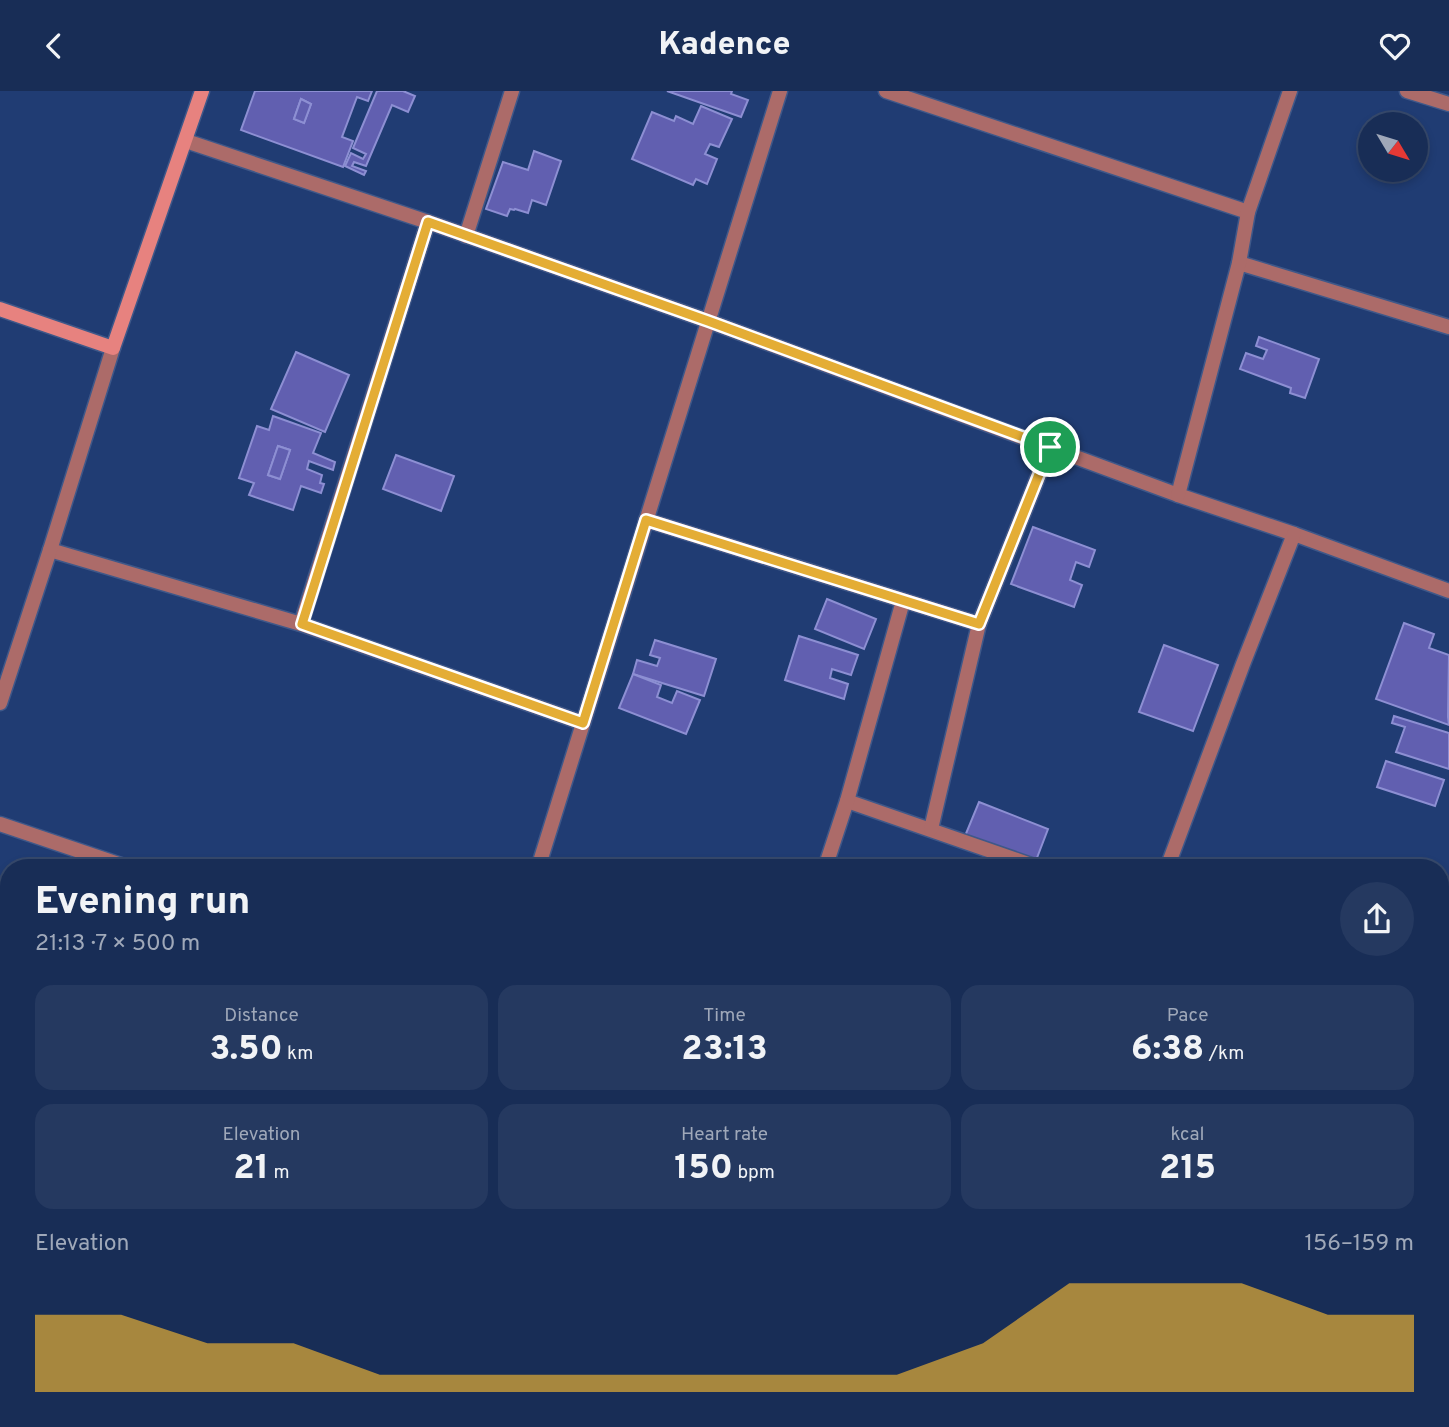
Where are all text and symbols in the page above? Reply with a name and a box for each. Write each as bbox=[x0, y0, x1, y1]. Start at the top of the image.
text: Kadence bbox=[659, 26, 790, 66]
icon: back bbox=[35, 27, 73, 65]
icon: heart bbox=[1376, 27, 1414, 65]
north arrow bbox=[1358, 112, 1428, 182]
map controls bbox=[1358, 112, 1428, 182]
pin bbox=[1020, 417, 1080, 477]
icon: arrive bbox=[1031, 428, 1069, 466]
text: Evening run bbox=[35, 879, 250, 928]
button: share bbox=[1340, 882, 1414, 956]
text: 21:13 · 7 × 500 m bbox=[35, 930, 200, 959]
text: Distance bbox=[224, 1004, 299, 1028]
text: Time bbox=[703, 1004, 746, 1028]
text: Pace bbox=[1167, 1004, 1208, 1028]
text: 3.50 bbox=[210, 1028, 283, 1072]
text: 23:13 bbox=[681, 1028, 768, 1072]
text: 6:38 bbox=[1131, 1028, 1204, 1072]
text: km bbox=[283, 1042, 313, 1066]
text: /km bbox=[1204, 1042, 1244, 1066]
text: Elevation bbox=[222, 1123, 301, 1147]
text: Heart rate bbox=[681, 1123, 768, 1147]
text: kcal bbox=[1171, 1123, 1204, 1147]
text: 21 bbox=[233, 1147, 269, 1191]
text: 150 bbox=[674, 1147, 733, 1191]
text: 215 bbox=[1159, 1147, 1216, 1191]
text: m bbox=[269, 1161, 290, 1185]
text: bpm bbox=[733, 1161, 775, 1185]
text: Elevation bbox=[35, 1230, 130, 1259]
text: 156–159 m bbox=[1304, 1230, 1414, 1259]

